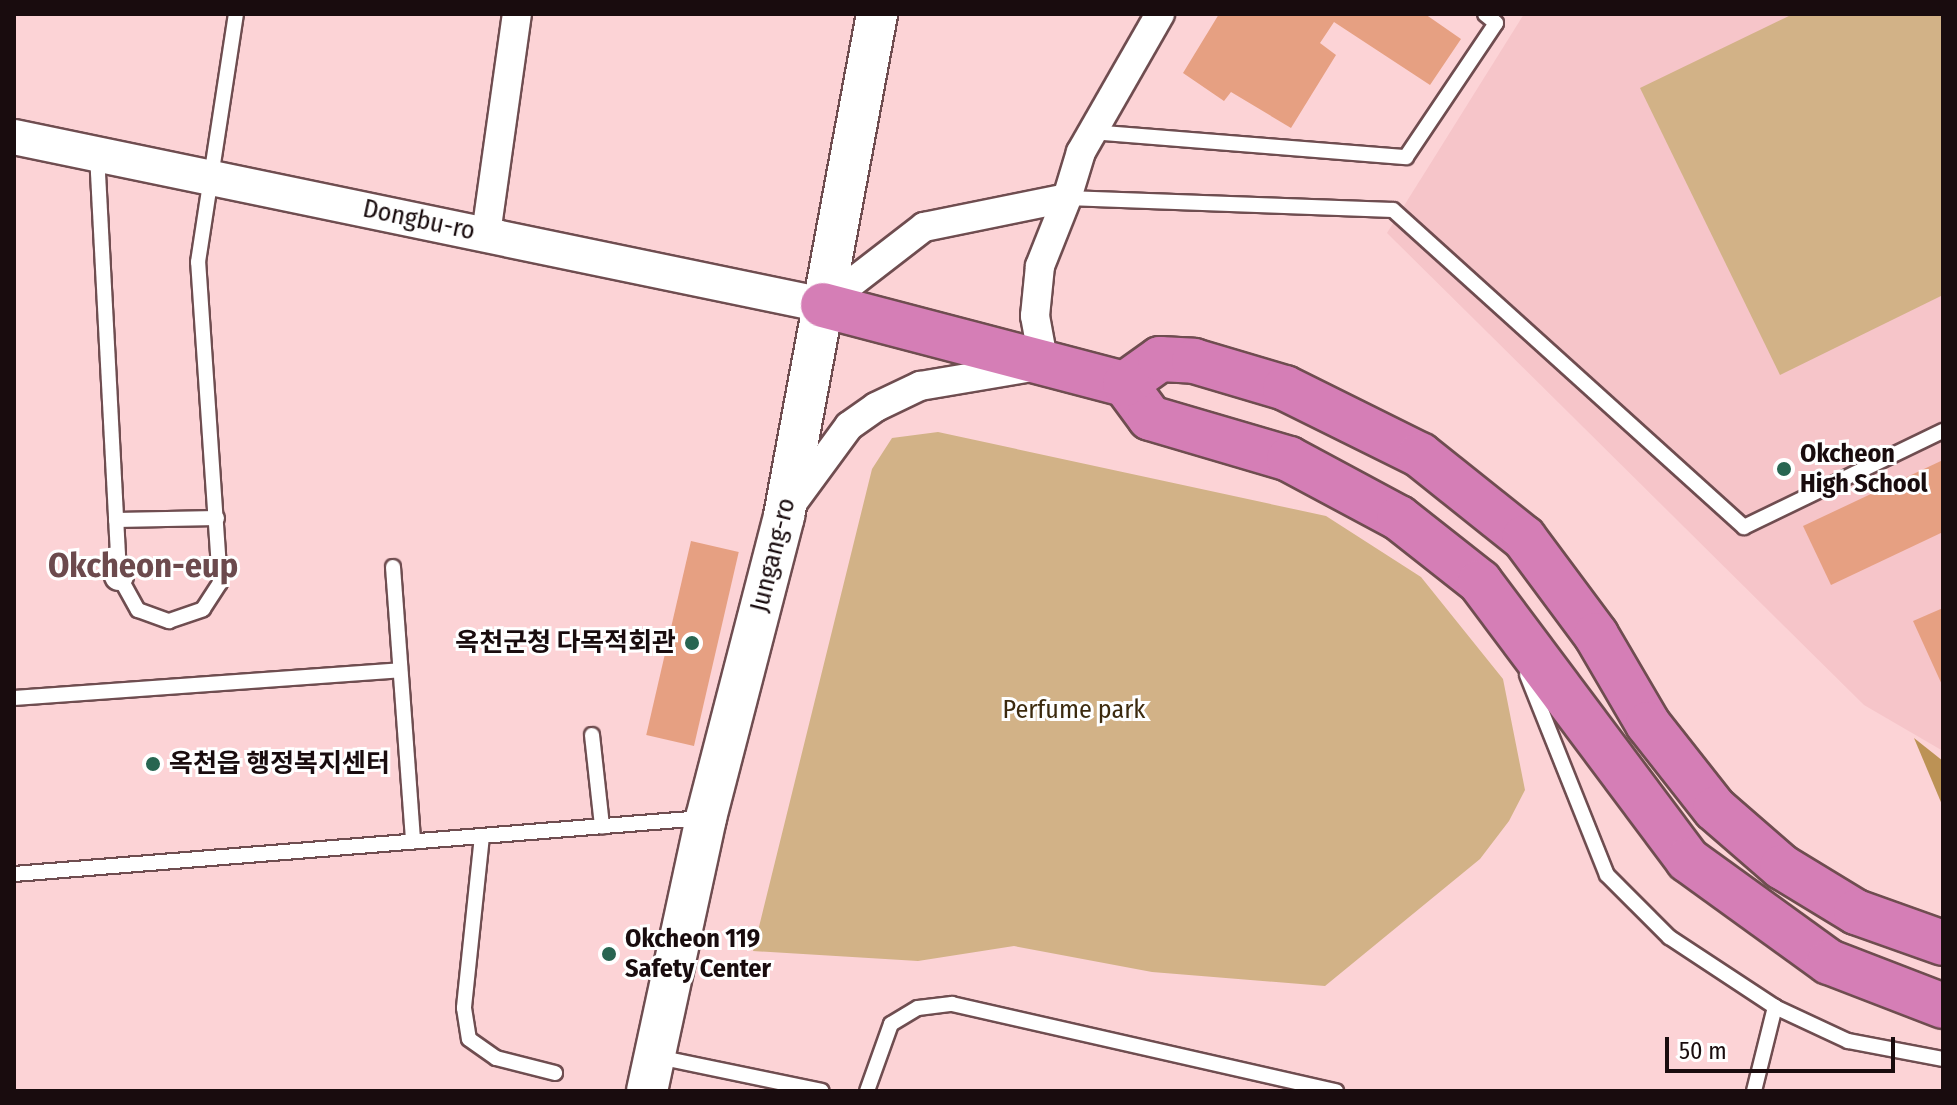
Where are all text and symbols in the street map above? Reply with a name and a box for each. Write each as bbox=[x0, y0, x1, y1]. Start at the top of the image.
street label: Dongbu-ro bbox=[360, 193, 478, 247]
place label: Okcheon High School bbox=[1800, 438, 1928, 500]
marker: Okcheon High School bbox=[1775, 460, 1793, 478]
street label: Jungang-ro bbox=[744, 495, 802, 615]
district label: Okcheon-eup bbox=[48, 546, 238, 586]
place label: 옥천군청 다목적회관 bbox=[455, 627, 676, 659]
marker: 옥천군청 다목적회관 bbox=[683, 634, 701, 652]
park label: Perfume park bbox=[1003, 694, 1145, 726]
place label: 옥천읍 행정복지센터 bbox=[169, 748, 390, 780]
marker: 옥천읍 행정복지센터 bbox=[144, 755, 162, 773]
place label: Okcheon 119 Safety Center bbox=[625, 923, 771, 984]
marker: Okcheon 119 Safety Center bbox=[600, 945, 618, 963]
scale bar bbox=[1669, 1021, 1899, 1071]
text: 50 m bbox=[1679, 1037, 1727, 1065]

